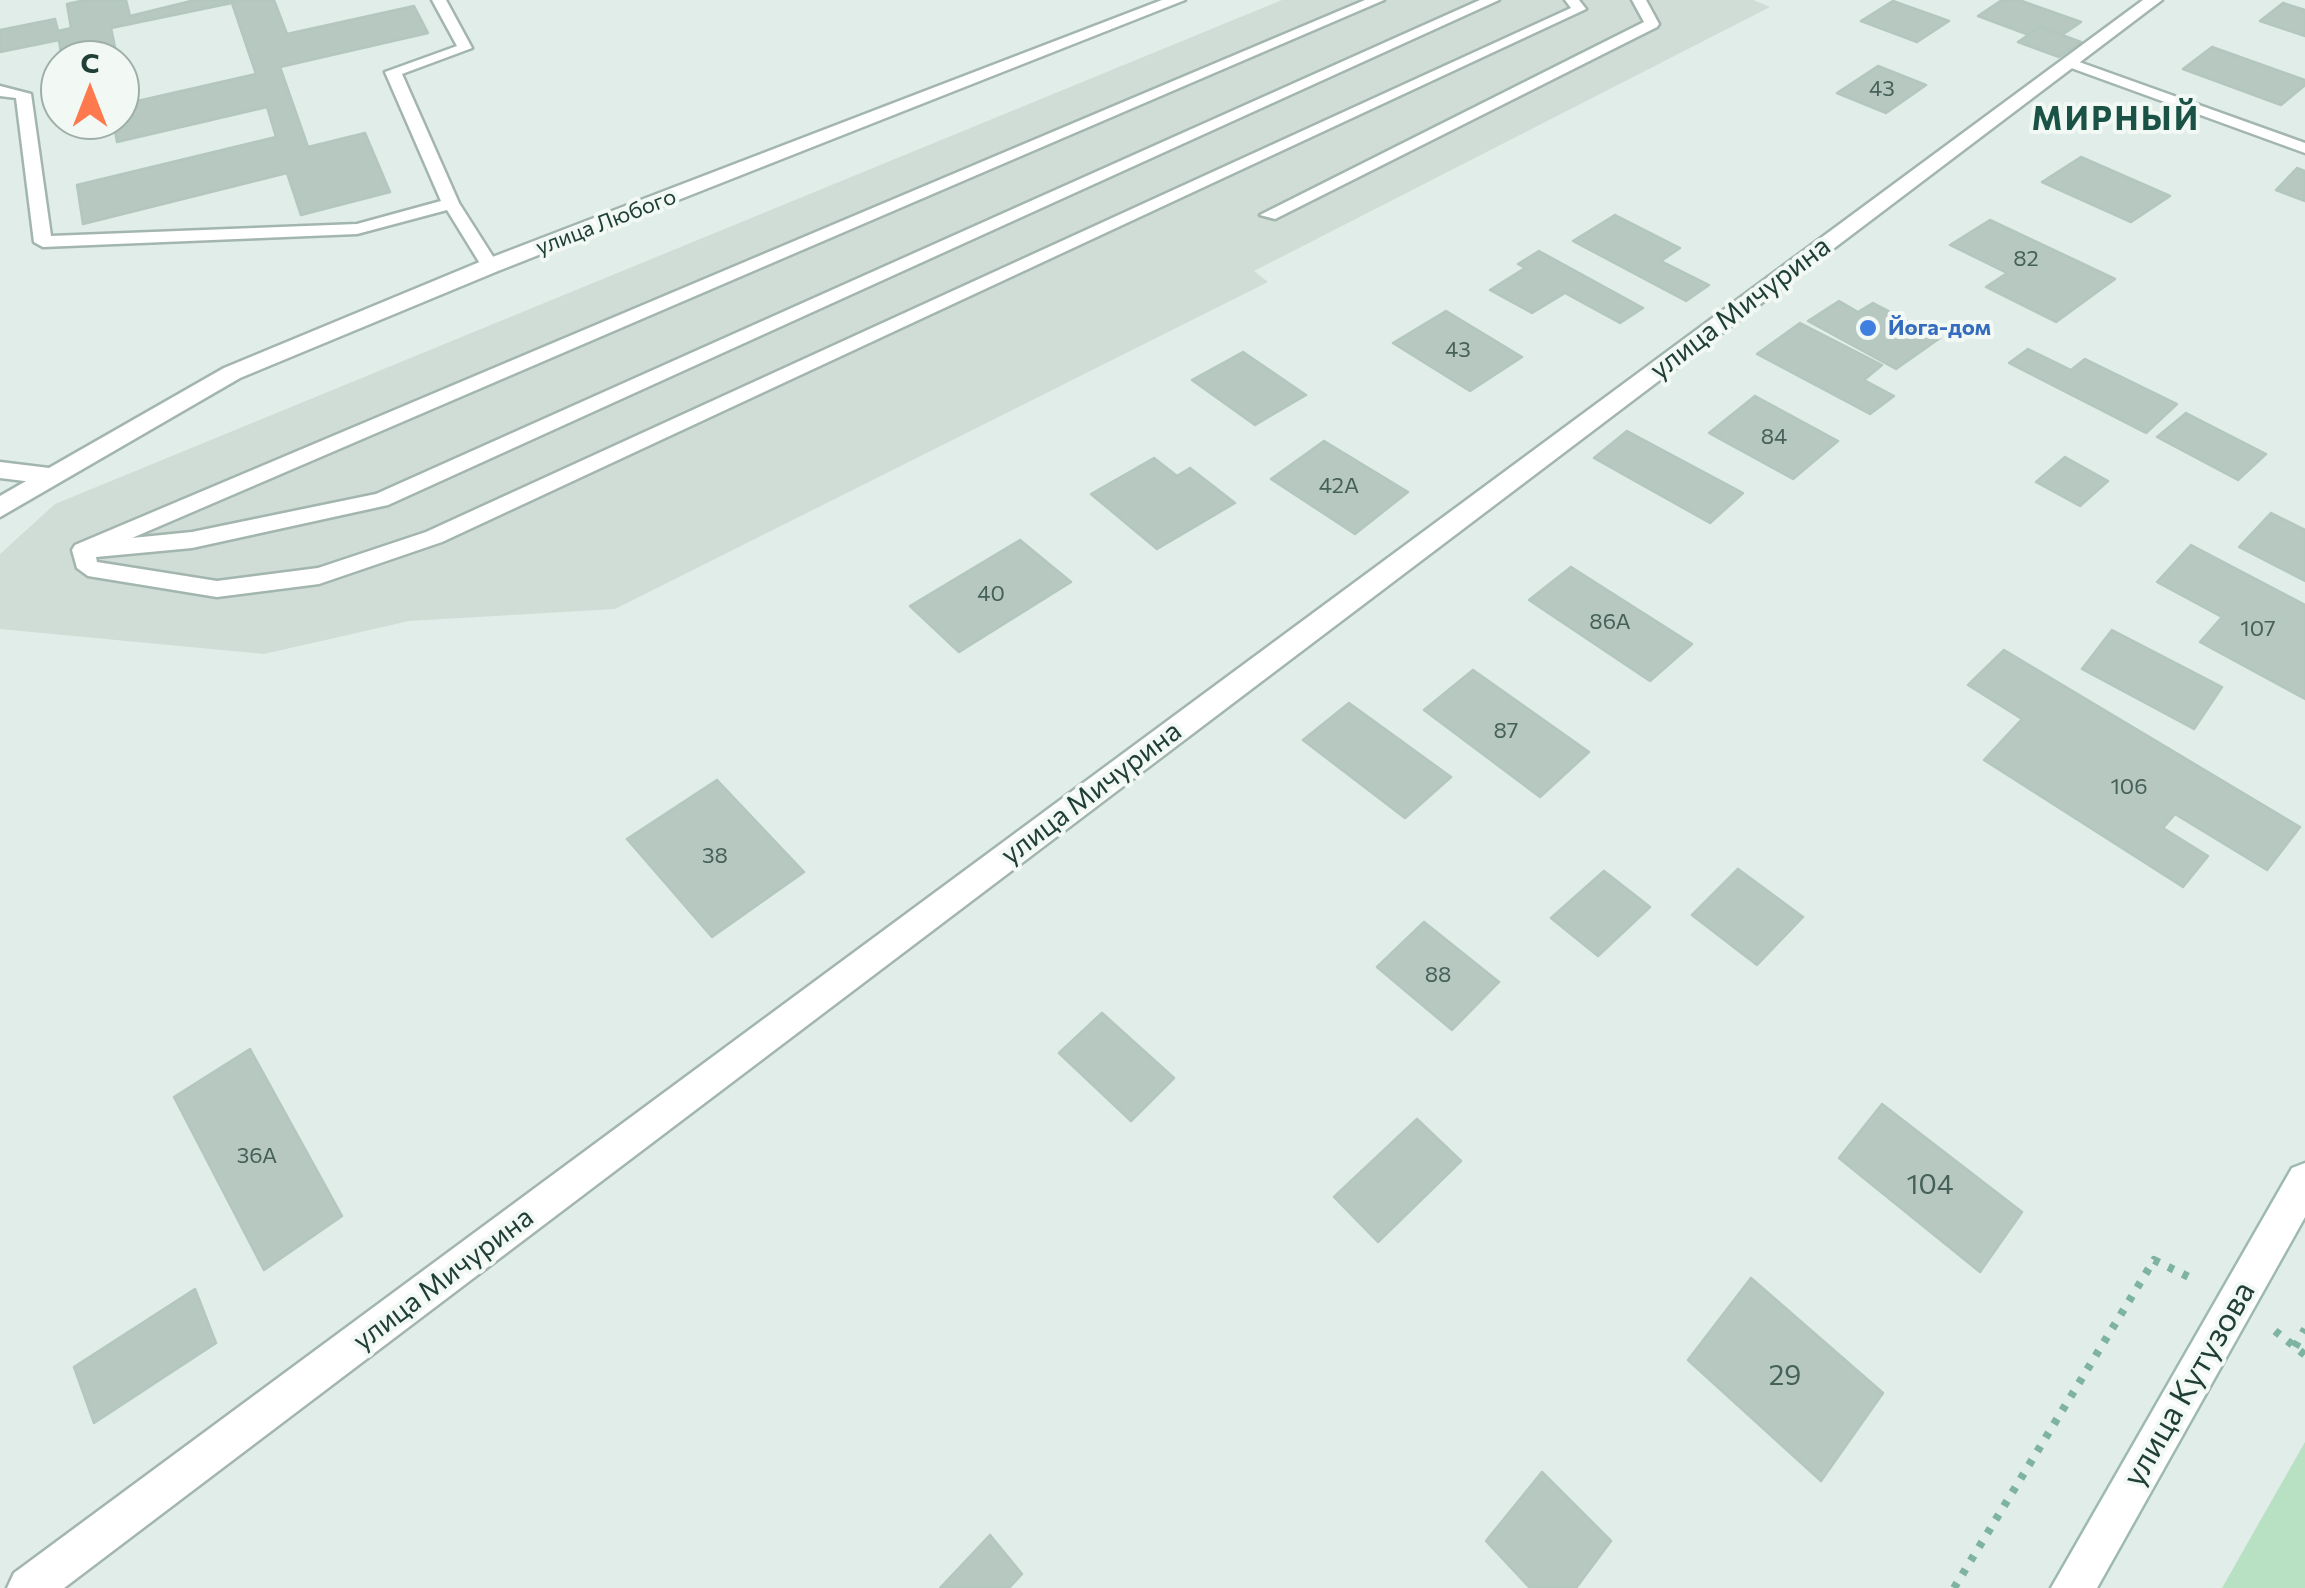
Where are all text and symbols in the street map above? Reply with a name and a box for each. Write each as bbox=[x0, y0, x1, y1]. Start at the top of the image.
north arrow bbox=[40, 40, 140, 140]
text: С bbox=[80, 45, 100, 79]
house number: 43 bbox=[1869, 76, 1895, 102]
district label: МИРНЫЙ bbox=[2032, 100, 2200, 138]
street label: улица Любого bbox=[532, 183, 680, 261]
street label: улица Мичурина bbox=[1643, 229, 1837, 387]
house number: 82 bbox=[2013, 246, 2039, 272]
place label: Йога-дом bbox=[1888, 315, 1991, 341]
marker: Йога-дом bbox=[1857, 317, 1879, 339]
house number: 43 bbox=[1445, 337, 1471, 363]
house number: 84 bbox=[1761, 424, 1787, 450]
house number: 42А bbox=[1319, 473, 1359, 499]
house number: 40 bbox=[977, 581, 1005, 607]
house number: 86А bbox=[1589, 609, 1631, 635]
house number: 107 bbox=[2240, 616, 2276, 642]
street label: улица Мичурина bbox=[994, 714, 1188, 872]
house number: 87 bbox=[1494, 718, 1518, 744]
house number: 106 bbox=[2110, 774, 2148, 800]
house number: 38 bbox=[702, 843, 728, 869]
house number: 88 bbox=[1425, 962, 1451, 988]
house number: 36А bbox=[237, 1143, 277, 1169]
house number: 104 bbox=[1906, 1168, 1954, 1202]
street label: улица Мичурина bbox=[346, 1200, 540, 1358]
street label: улица Кутузова bbox=[2115, 1275, 2263, 1493]
house number: 29 bbox=[1769, 1359, 1801, 1393]

